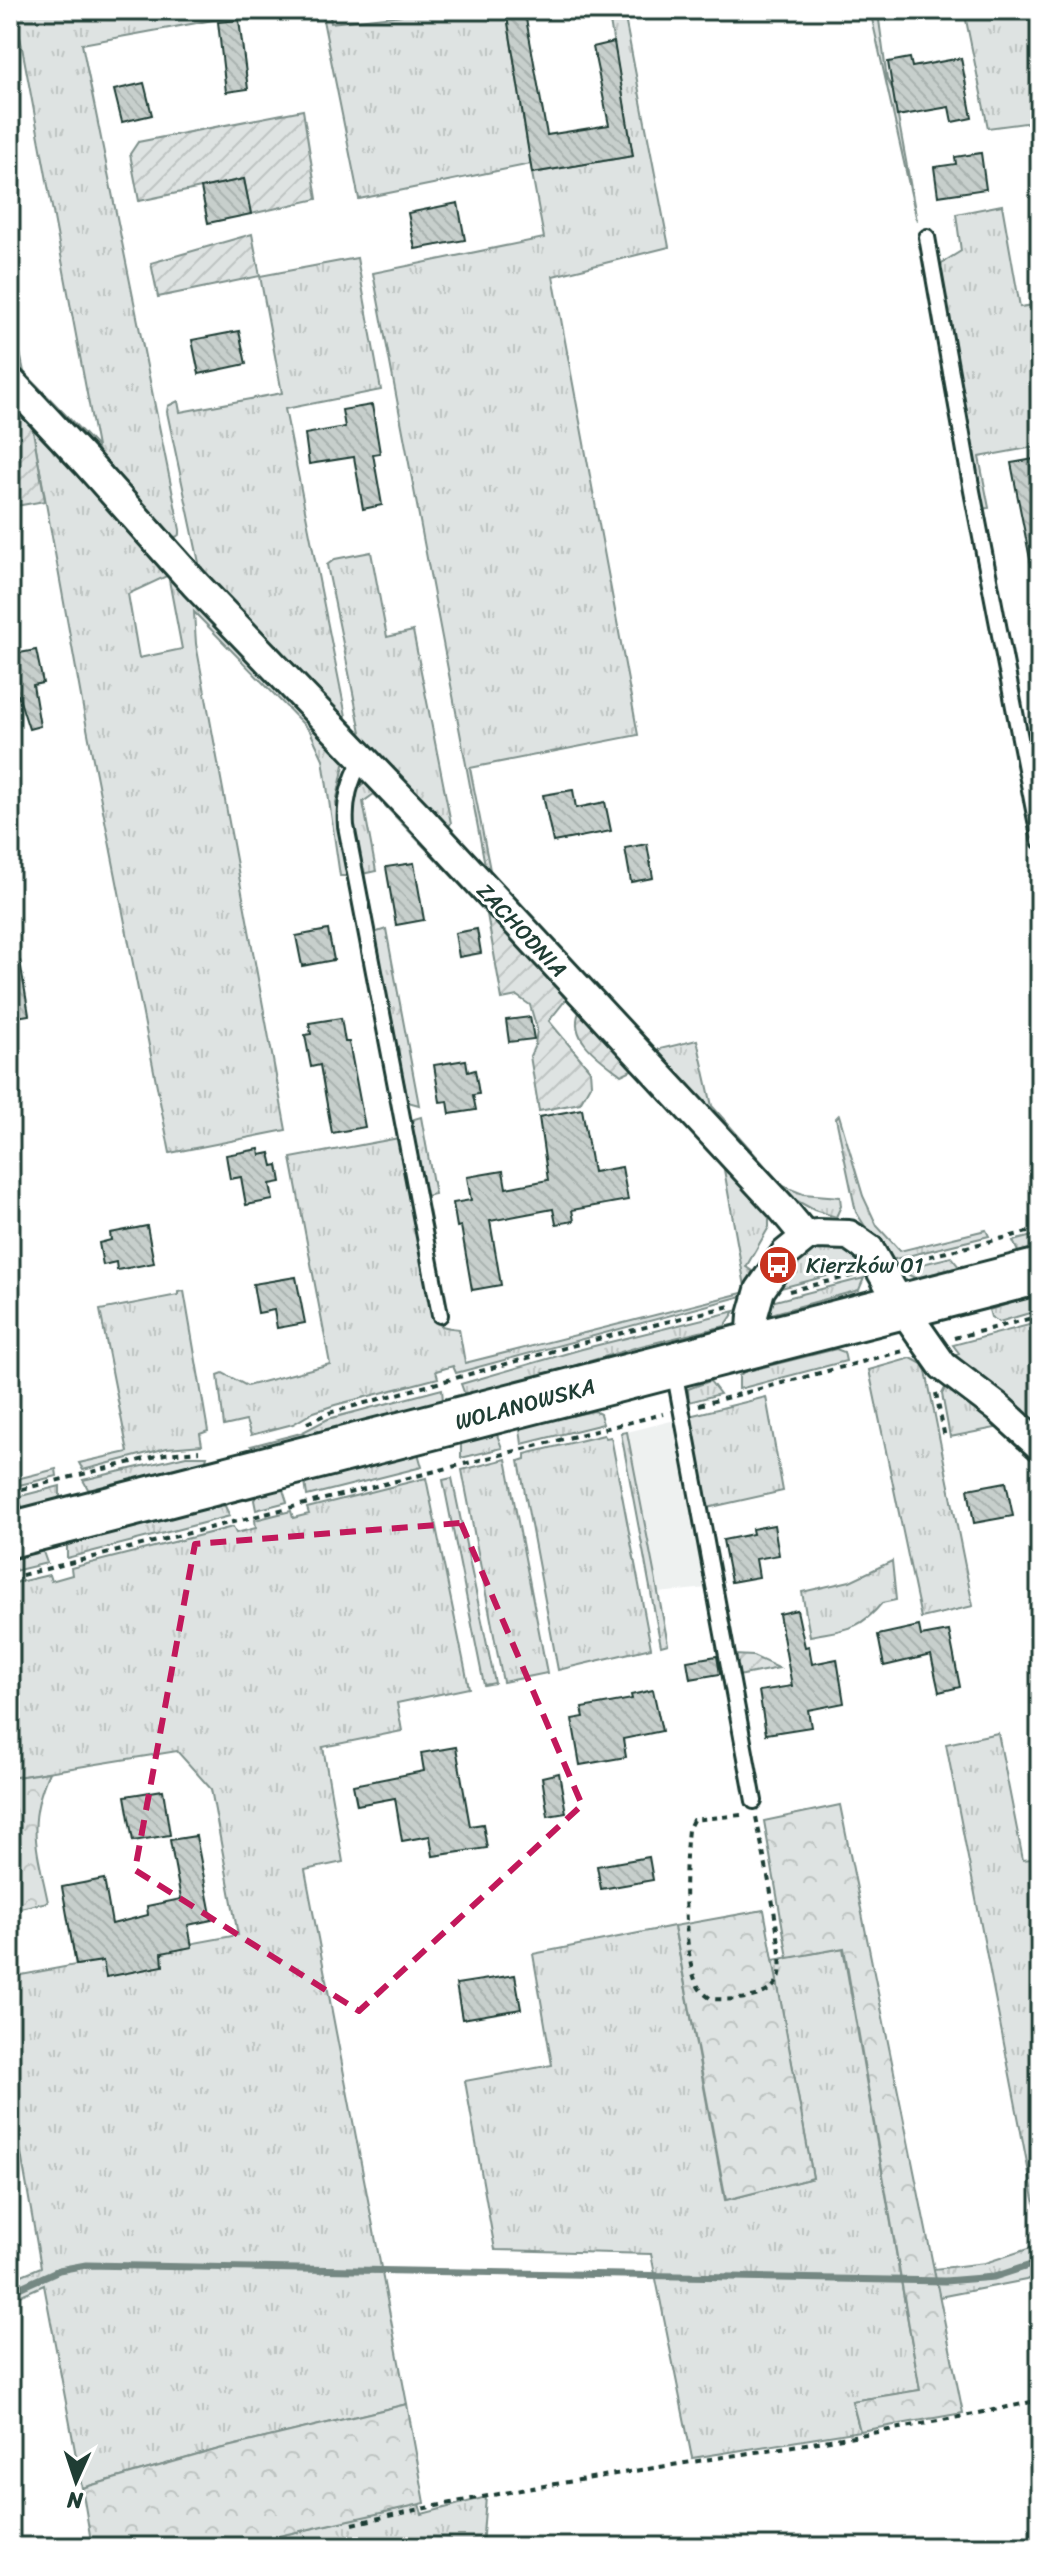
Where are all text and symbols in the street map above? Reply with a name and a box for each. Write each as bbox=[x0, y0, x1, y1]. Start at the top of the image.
street label: ZACHODNIA bbox=[467, 873, 577, 987]
bus stop icon: Kierzków 01 bbox=[757, 1244, 799, 1286]
place label: Kierzków 01 bbox=[806, 1246, 923, 1285]
street label: WOLANOWSKA bbox=[450, 1367, 600, 1441]
north arrow bbox=[36, 2441, 116, 2521]
text: N bbox=[66, 2481, 85, 2520]

